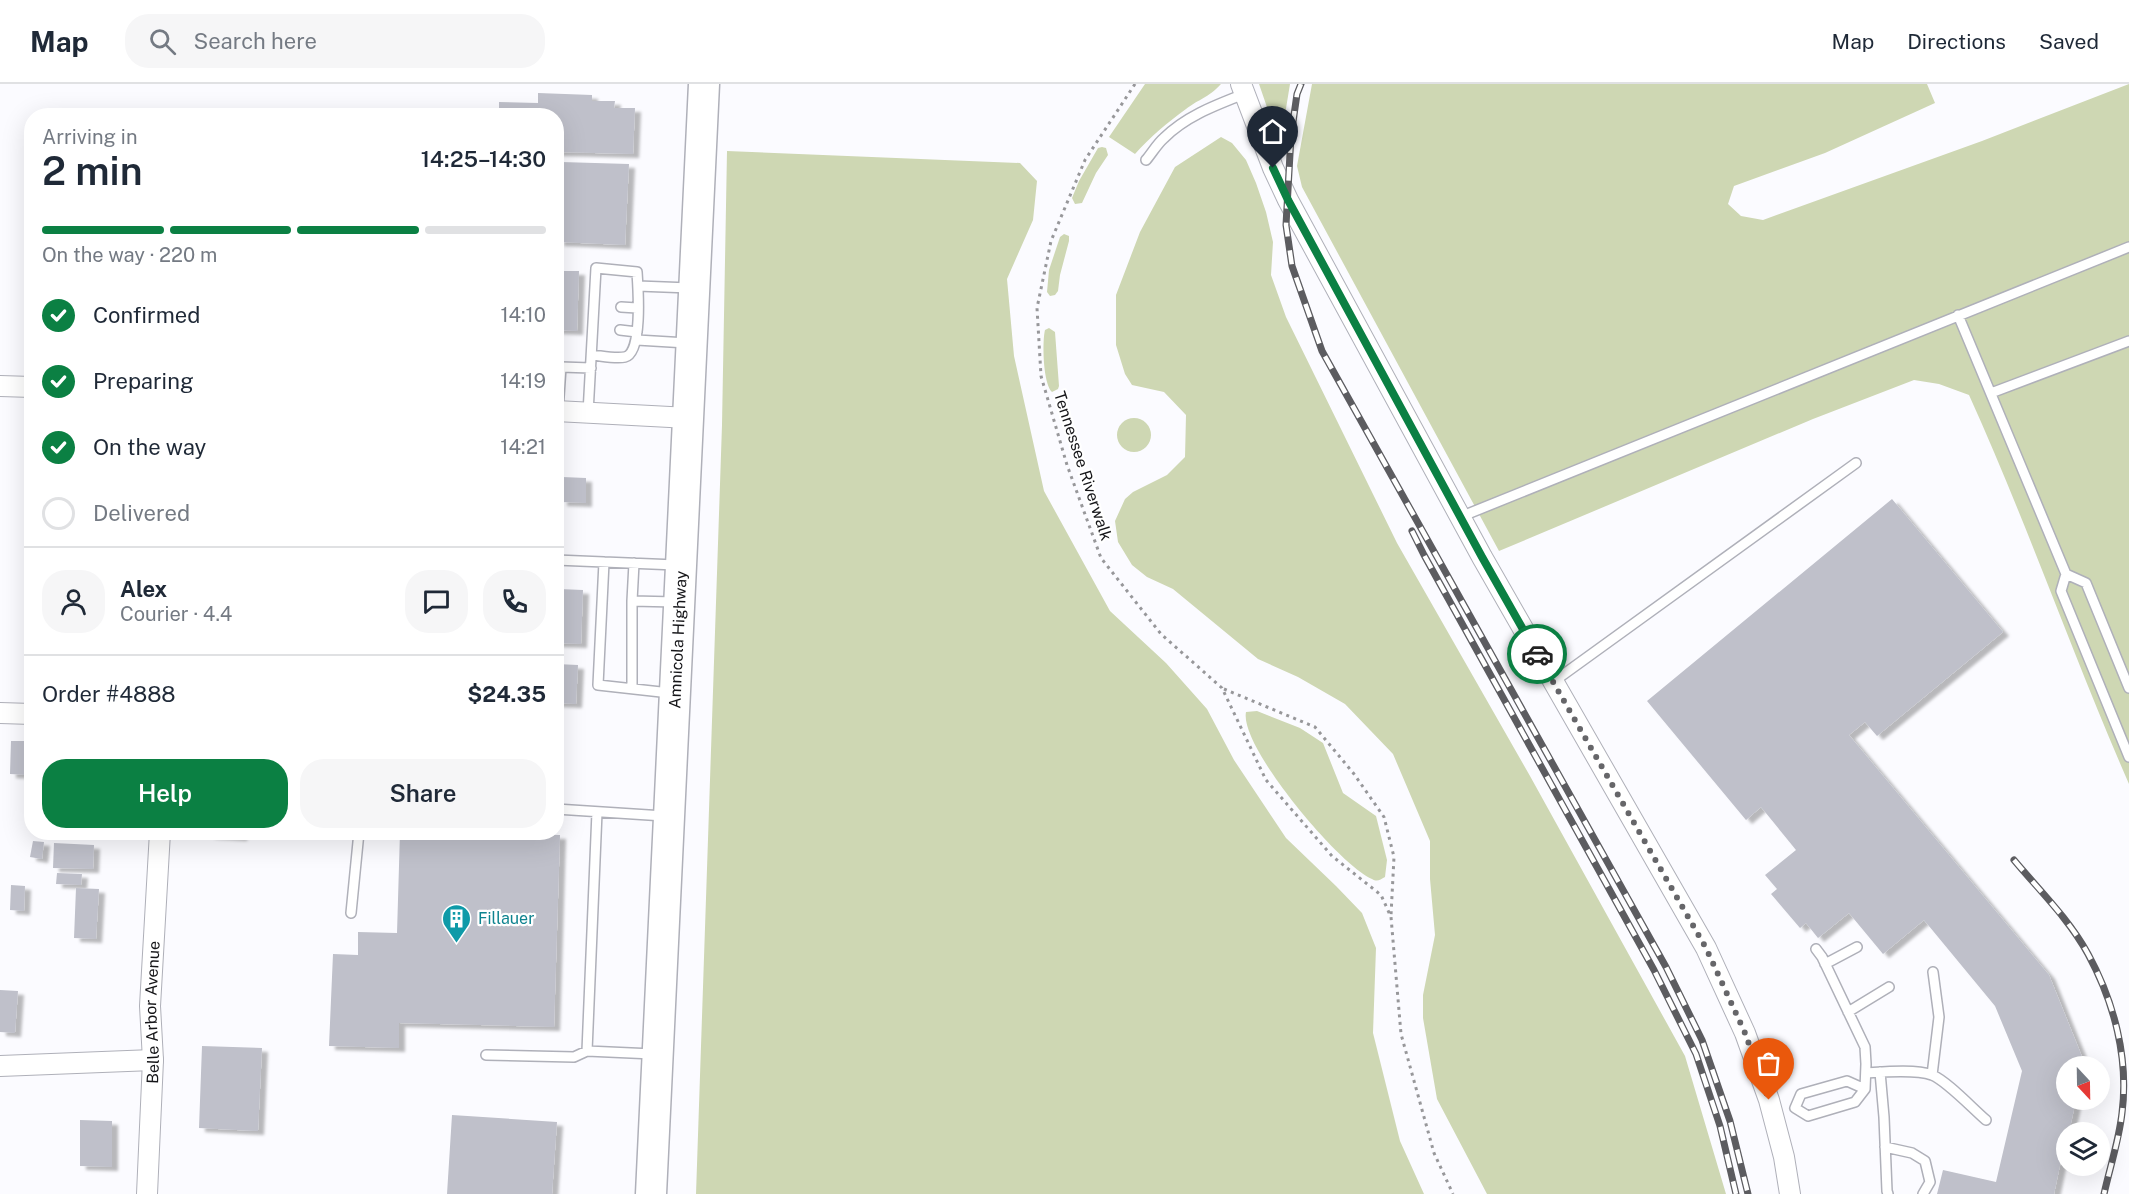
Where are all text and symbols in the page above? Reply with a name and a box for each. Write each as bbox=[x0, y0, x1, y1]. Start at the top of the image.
search box bbox=[125, 14, 545, 68]
text: Map bbox=[30, 25, 89, 58]
icon: search bbox=[146, 25, 179, 58]
text: Search here bbox=[194, 28, 317, 54]
text: Map bbox=[1832, 29, 1874, 54]
text: Directions bbox=[1907, 29, 2006, 54]
text: Saved bbox=[2039, 29, 2099, 54]
pin bbox=[1247, 106, 1298, 168]
icon: home bbox=[1256, 115, 1289, 148]
text: Arriving in bbox=[42, 125, 137, 149]
text: 14:25–14:30 bbox=[421, 146, 546, 172]
text: 2 min bbox=[42, 148, 143, 194]
text: On the way · 220 m bbox=[42, 243, 217, 267]
icon: check bbox=[42, 299, 75, 332]
text: Confirmed bbox=[93, 302, 200, 328]
text: 14:10 bbox=[500, 303, 546, 327]
icon: check bbox=[42, 365, 75, 398]
text: Preparing bbox=[93, 368, 194, 394]
text: 14:19 bbox=[500, 369, 546, 393]
street label: Tennessee Riverwalk bbox=[1050, 389, 1116, 543]
icon: check bbox=[42, 431, 75, 464]
text: On the way bbox=[93, 434, 206, 460]
text: 14:21 bbox=[500, 435, 546, 459]
text: Delivered bbox=[93, 500, 190, 526]
button: person bbox=[42, 570, 105, 633]
button: chat bbox=[405, 570, 468, 633]
button: phone bbox=[483, 570, 546, 633]
street label: Amnicola Highway bbox=[665, 570, 690, 709]
text: Alex bbox=[120, 576, 167, 602]
text: Courier · 4.4 bbox=[120, 602, 232, 626]
courier bbox=[1507, 624, 1567, 684]
icon: car bbox=[1521, 638, 1554, 671]
text: Order #4888 bbox=[42, 681, 176, 707]
text: $24.35 bbox=[467, 681, 546, 707]
button: Help bbox=[42, 759, 288, 828]
button: Share bbox=[300, 759, 546, 828]
building icon: Fillauer bbox=[441, 902, 473, 944]
place label: Fillauer bbox=[478, 909, 534, 928]
street label: Belle Arbor Avenue bbox=[141, 940, 163, 1084]
pin bbox=[1743, 1038, 1794, 1100]
icon: bag bbox=[1752, 1047, 1785, 1080]
north arrow bbox=[2056, 1056, 2110, 1110]
map controls bbox=[2056, 1056, 2110, 1176]
button: layers bbox=[2056, 1122, 2110, 1176]

